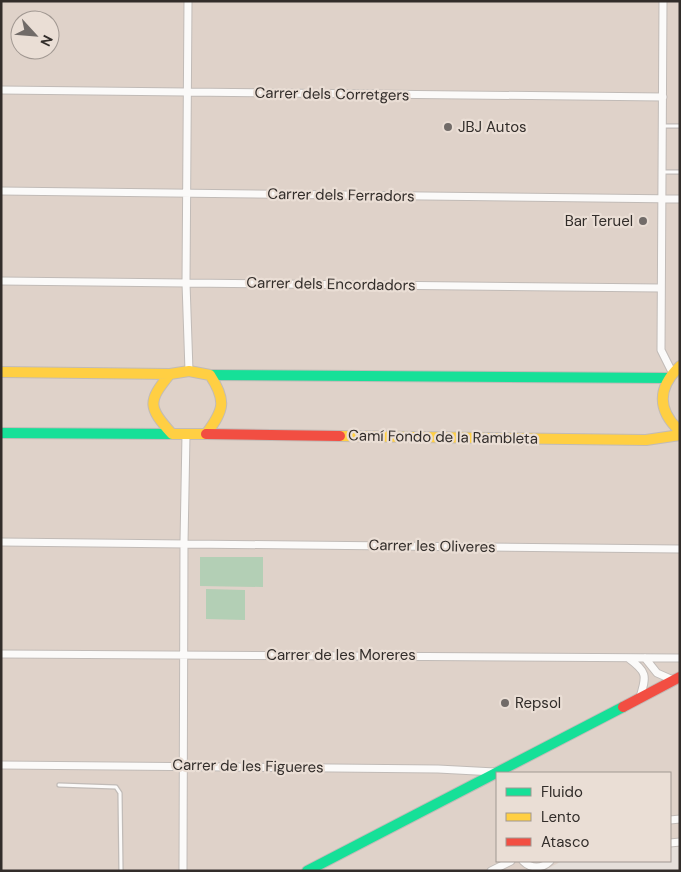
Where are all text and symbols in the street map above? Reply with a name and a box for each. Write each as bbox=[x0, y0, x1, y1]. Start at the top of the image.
north arrow bbox=[10, 10, 60, 60]
text: N bbox=[36, 32, 57, 49]
street label: Carrer dels Corretgers bbox=[254, 83, 410, 105]
place label: JBJ Autos bbox=[458, 117, 527, 137]
marker: JBJ Autos bbox=[442, 121, 454, 133]
street label: Carrer dels Ferradors bbox=[267, 184, 415, 206]
place label: Bar Teruel bbox=[565, 211, 633, 231]
marker: Bar Teruel bbox=[637, 215, 649, 227]
street label: Carrer dels Encordadors bbox=[246, 273, 416, 295]
street label: Camí Fondo de la Rambleta bbox=[348, 425, 538, 449]
street label: Carrer les Oliveres bbox=[368, 535, 496, 557]
street label: Carrer de les Moreres bbox=[266, 645, 416, 665]
place label: Repsol bbox=[515, 693, 561, 713]
marker: Repsol bbox=[499, 697, 511, 709]
street label: Carrer de les Figueres bbox=[172, 755, 324, 777]
legend bbox=[496, 772, 671, 862]
text: Fluido bbox=[541, 782, 583, 802]
text: Lento bbox=[541, 807, 580, 827]
text: Atasco bbox=[541, 832, 589, 852]

